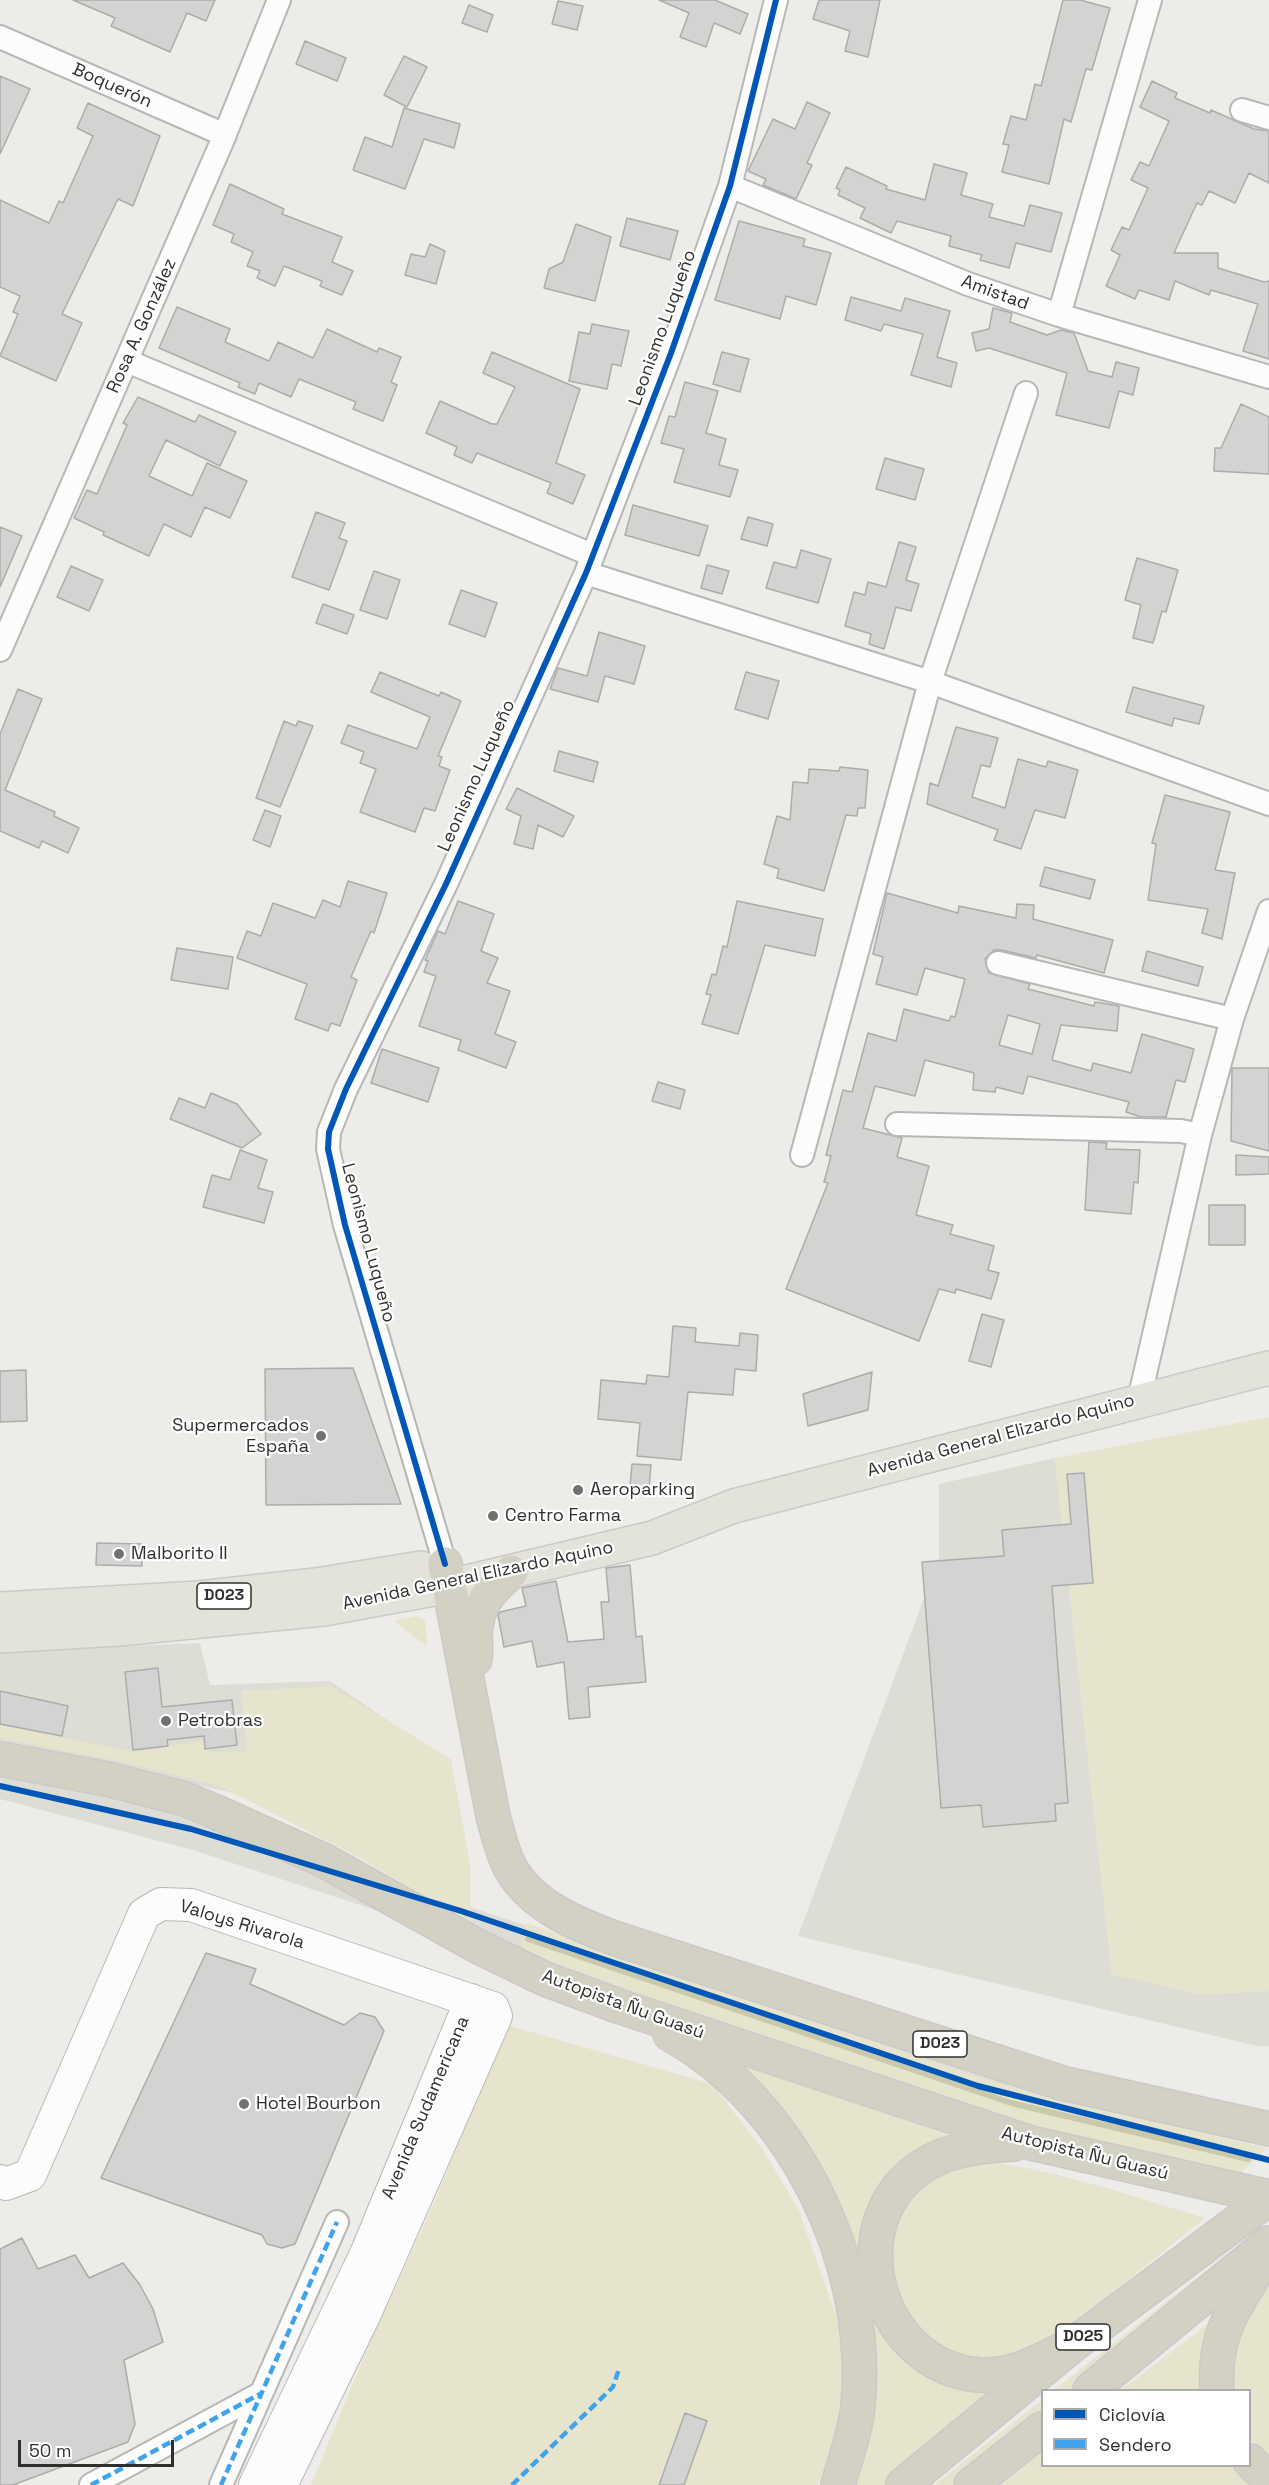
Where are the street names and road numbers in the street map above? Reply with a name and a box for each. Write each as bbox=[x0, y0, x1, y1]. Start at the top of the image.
street label: Boquerón bbox=[69, 59, 155, 113]
street label: Leonismo Luqueño bbox=[625, 247, 701, 409]
street label: Rosa A. González bbox=[103, 255, 181, 397]
street label: Amistad bbox=[958, 271, 1032, 315]
street label: Leonismo Luqueño bbox=[434, 697, 520, 855]
street label: Leonismo Luqueño bbox=[336, 1161, 400, 1325]
street label: Avenida General Elizardo Aquino bbox=[865, 1390, 1137, 1482]
street label: Avenida General Elizardo Aquino bbox=[341, 1537, 615, 1615]
road number: D023 bbox=[197, 1583, 251, 1609]
street label: Valoys Rivarola bbox=[177, 1896, 307, 1954]
street label: Autopista Ñu Guasú bbox=[539, 1966, 707, 2044]
street label: Avenida Sudamericana bbox=[378, 2013, 474, 2203]
road number: D023 bbox=[913, 2031, 967, 2057]
street label: Autopista Ñu Guasú bbox=[999, 2123, 1171, 2185]
road number: D025 bbox=[1056, 2324, 1110, 2350]

